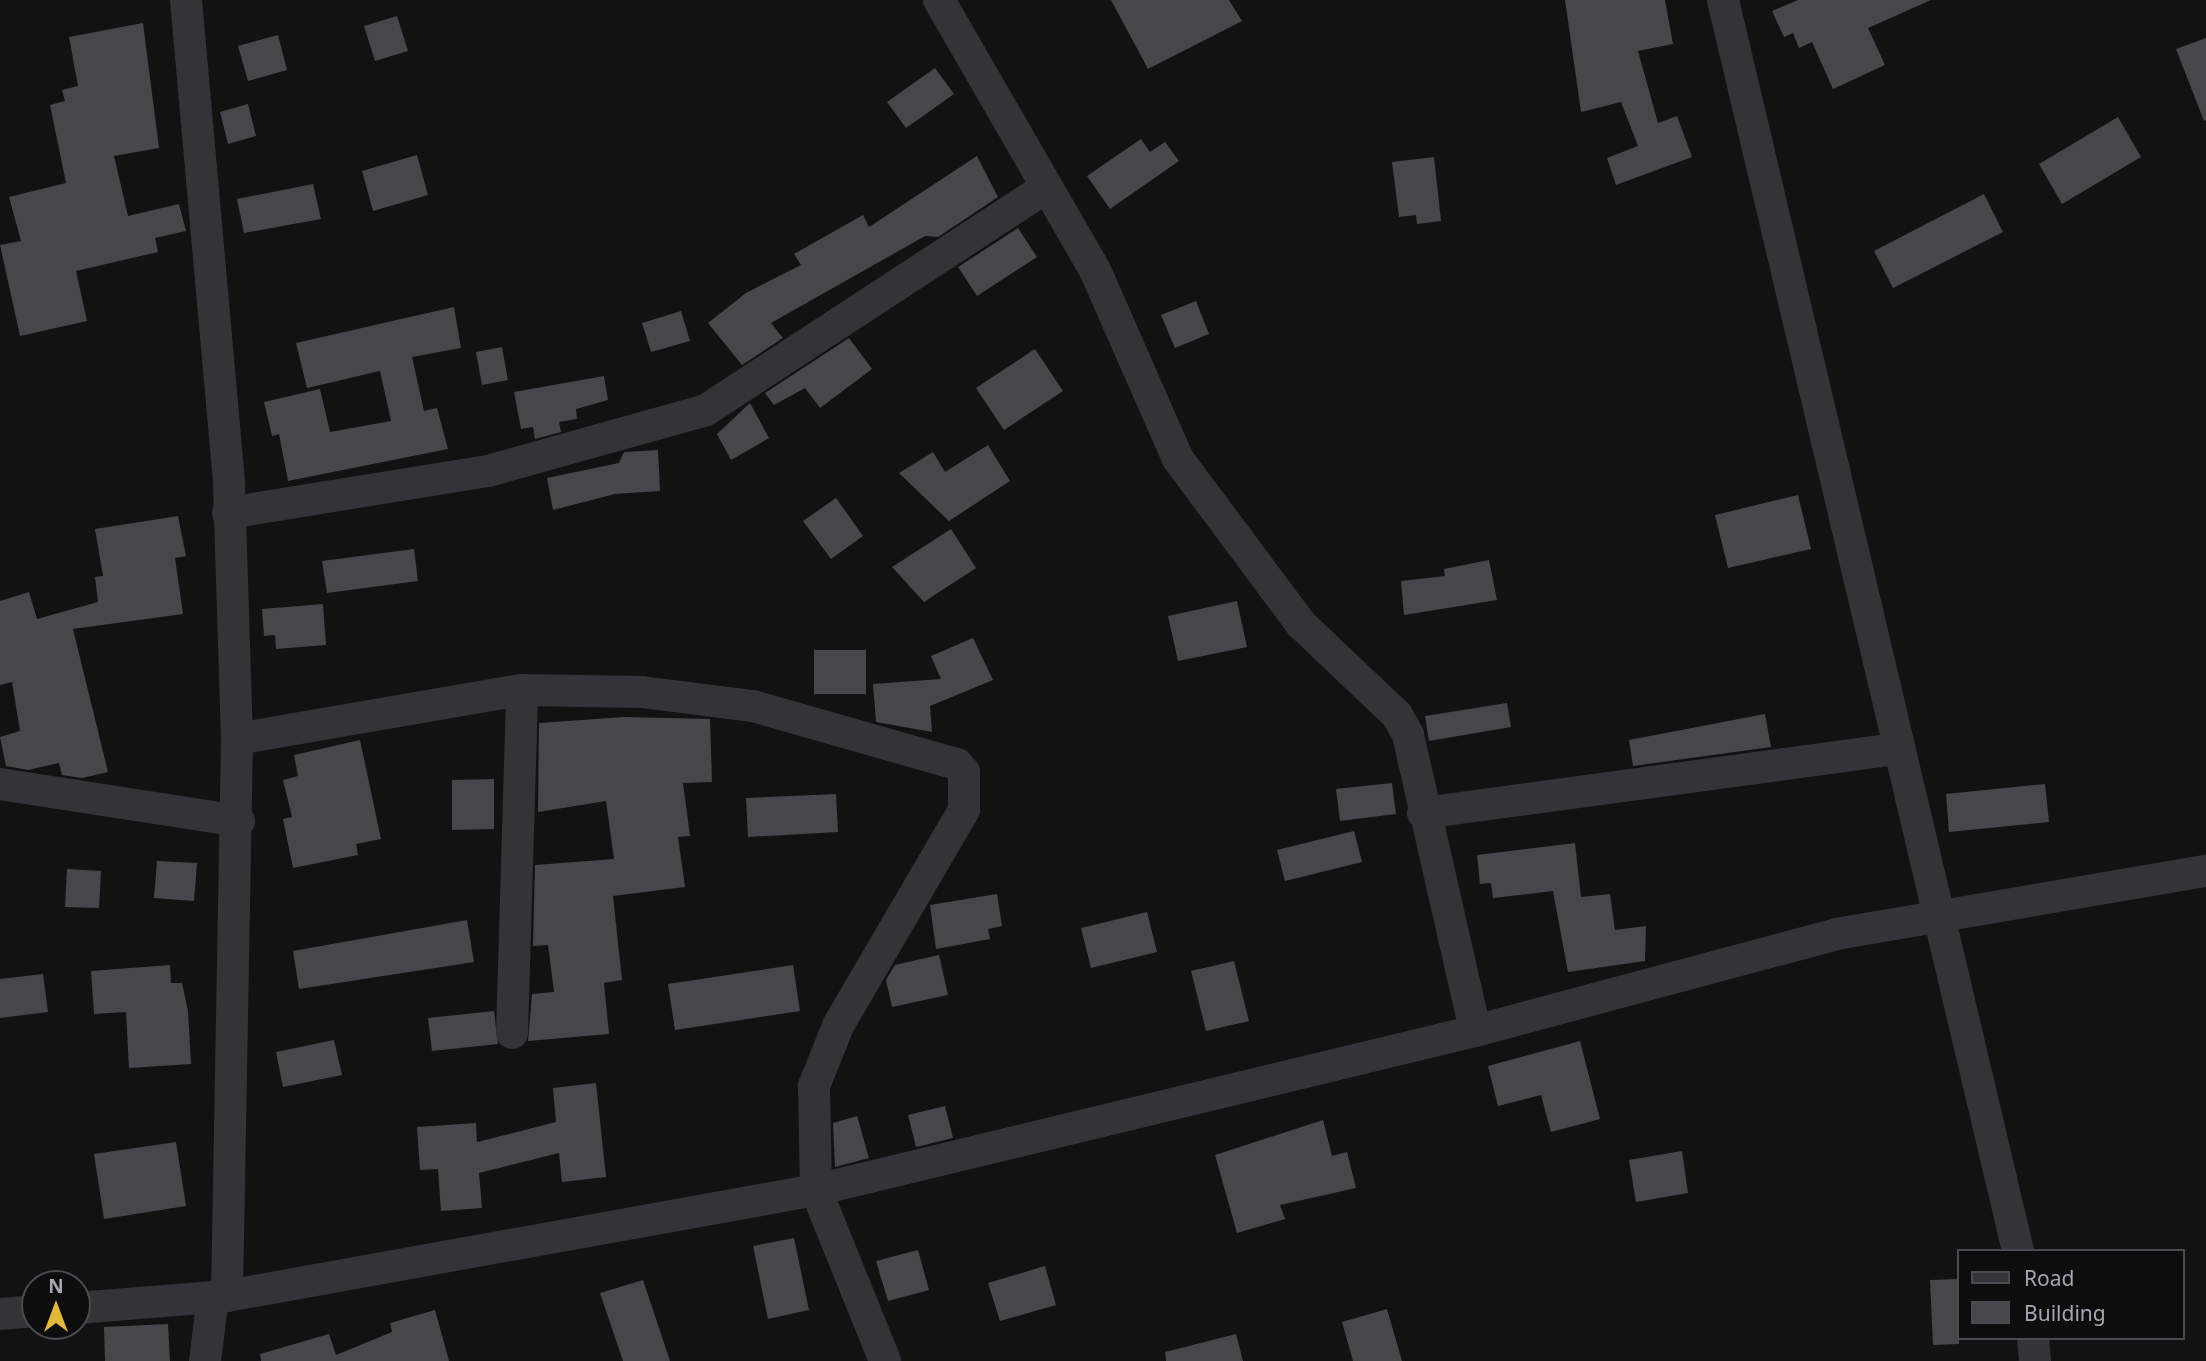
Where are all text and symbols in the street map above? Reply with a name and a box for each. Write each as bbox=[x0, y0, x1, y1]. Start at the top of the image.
legend bbox=[1958, 1249, 2185, 1340]
text: Road bbox=[2024, 1264, 2074, 1292]
north arrow bbox=[21, 1270, 91, 1340]
text: N bbox=[48, 1273, 64, 1299]
text: Building bbox=[2024, 1299, 2106, 1327]

